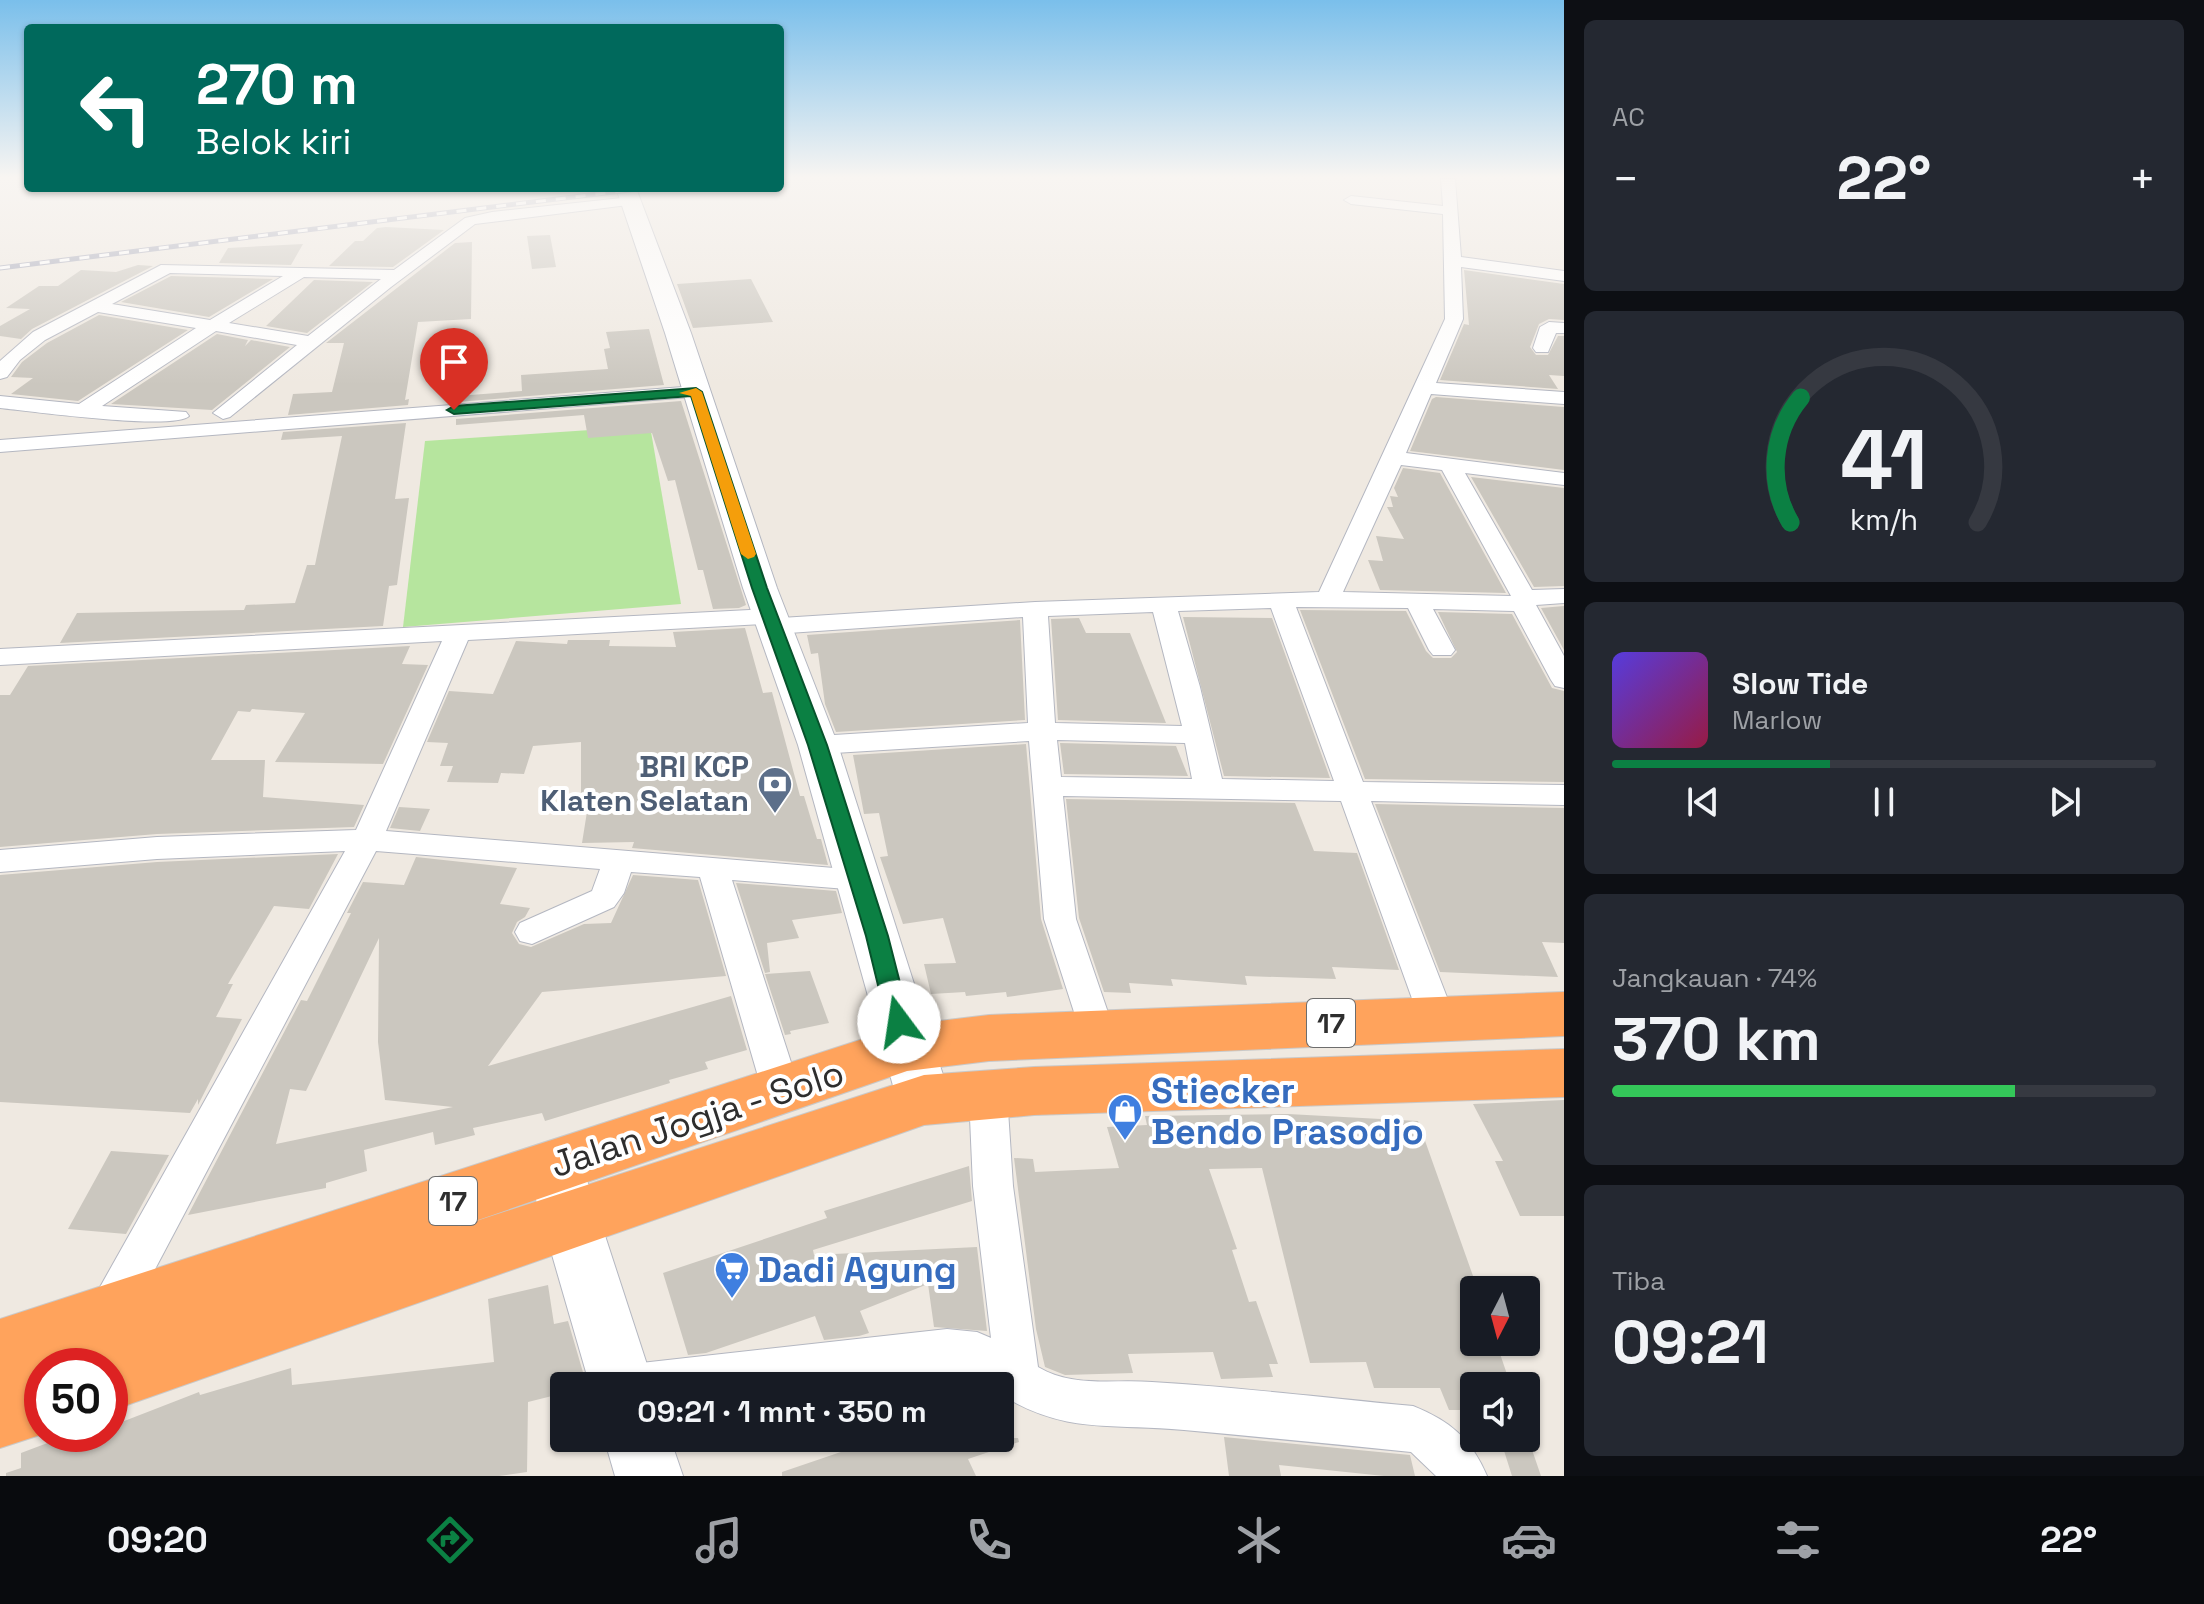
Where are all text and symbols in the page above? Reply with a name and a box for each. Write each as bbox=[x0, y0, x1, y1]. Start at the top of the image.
text: 270 m bbox=[196, 49, 358, 120]
icon: left bbox=[64, 56, 168, 160]
text: AC bbox=[1612, 100, 1645, 134]
text: Belok kiri bbox=[196, 119, 351, 165]
text: 22° bbox=[1837, 140, 1931, 217]
text: − bbox=[1612, 151, 1639, 207]
text: + bbox=[2129, 151, 2156, 207]
pin bbox=[420, 328, 488, 410]
icon: arrive bbox=[432, 340, 476, 384]
text: 41 bbox=[1840, 406, 1928, 512]
text: km/h bbox=[1850, 502, 1918, 538]
text: Slow Tide bbox=[1732, 664, 1868, 703]
text: Marlow bbox=[1732, 703, 1822, 737]
place label: BRI KCP Klaten Selatan bbox=[540, 747, 749, 820]
bank icon: BRI KCP Klaten Selatan bbox=[756, 765, 794, 815]
icon: previous bbox=[1681, 780, 1725, 824]
icon: pause bbox=[1862, 780, 1906, 824]
icon: next bbox=[2043, 780, 2087, 824]
text: Jangkauan · 74% bbox=[1612, 961, 1817, 995]
position arrow bbox=[857, 980, 941, 1064]
road number: 17 bbox=[1307, 999, 1355, 1047]
text: 370 km bbox=[1612, 1001, 1821, 1078]
street label: Jalan Jogja - Solo bbox=[545, 1050, 850, 1188]
place label: Stiecker Bendo Prasodjo bbox=[1151, 1068, 1424, 1155]
shop icon: Stiecker Bendo Prasodjo bbox=[1106, 1092, 1144, 1142]
road number: 17 bbox=[429, 1177, 477, 1225]
place label: Dadi Agung bbox=[758, 1247, 957, 1293]
supermarket icon: Dadi Agung bbox=[713, 1250, 751, 1300]
text: Tiba bbox=[1612, 1264, 1665, 1298]
north arrow bbox=[1460, 1276, 1540, 1356]
map controls bbox=[1460, 1276, 1540, 1452]
text: 09:21 bbox=[1612, 1304, 1769, 1381]
speed limit sign: 50 bbox=[24, 1348, 128, 1452]
button: sound bbox=[1460, 1372, 1540, 1452]
text: 09:21 · 1 mnt · 350 m bbox=[637, 1392, 927, 1431]
icon: directions bbox=[422, 1512, 478, 1568]
icon: music bbox=[691, 1512, 747, 1568]
icon: phone bbox=[961, 1512, 1017, 1568]
icon: climate bbox=[1231, 1512, 1287, 1568]
icon: car bbox=[1501, 1512, 1557, 1568]
icon: filters bbox=[1770, 1512, 1826, 1568]
text: 09:20 bbox=[107, 1517, 208, 1563]
text: 22° bbox=[2040, 1517, 2097, 1563]

